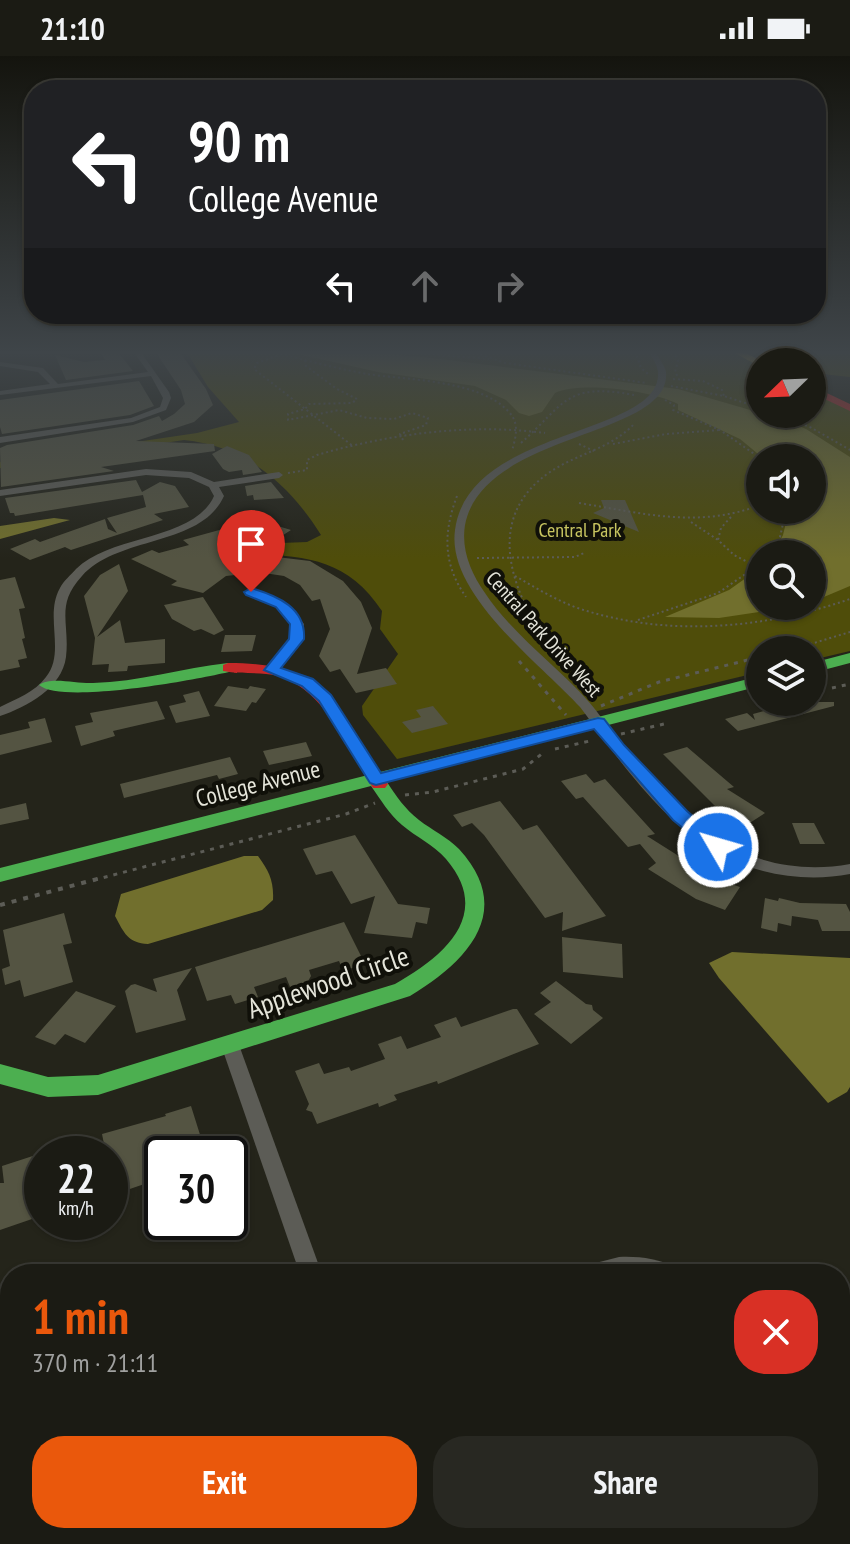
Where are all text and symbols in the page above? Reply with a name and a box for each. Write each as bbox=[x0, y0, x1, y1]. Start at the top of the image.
text: 21:10 bbox=[40, 9, 105, 48]
text: 90 m bbox=[188, 105, 290, 177]
icon: left bbox=[56, 112, 160, 216]
text: College Avenue bbox=[188, 175, 379, 222]
icon: left bbox=[319, 264, 363, 308]
icon: ahead bbox=[403, 264, 447, 308]
icon: right bbox=[487, 264, 531, 308]
north arrow bbox=[746, 348, 826, 428]
map controls bbox=[746, 348, 826, 716]
button: sound bbox=[746, 444, 826, 524]
pin bbox=[217, 510, 285, 592]
park label: Central Park bbox=[538, 517, 622, 543]
icon: arrive bbox=[229, 522, 273, 566]
button: search bbox=[746, 540, 826, 620]
street label: Central Park Drive West bbox=[481, 566, 608, 703]
button: layers bbox=[746, 636, 826, 716]
street label: College Avenue bbox=[193, 753, 323, 814]
position arrow bbox=[676, 805, 760, 889]
street label: Applewood Circle bbox=[242, 937, 414, 1026]
speed limit sign: 30 bbox=[144, 1136, 248, 1240]
text: 22 bbox=[57, 1152, 95, 1204]
text: km/h bbox=[58, 1195, 94, 1221]
text: 1 min bbox=[32, 1285, 129, 1347]
button: close bbox=[734, 1290, 818, 1374]
text: 370 m · 21:11 bbox=[32, 1346, 158, 1379]
button: Exit bbox=[32, 1436, 417, 1528]
button: Share bbox=[433, 1436, 818, 1528]

